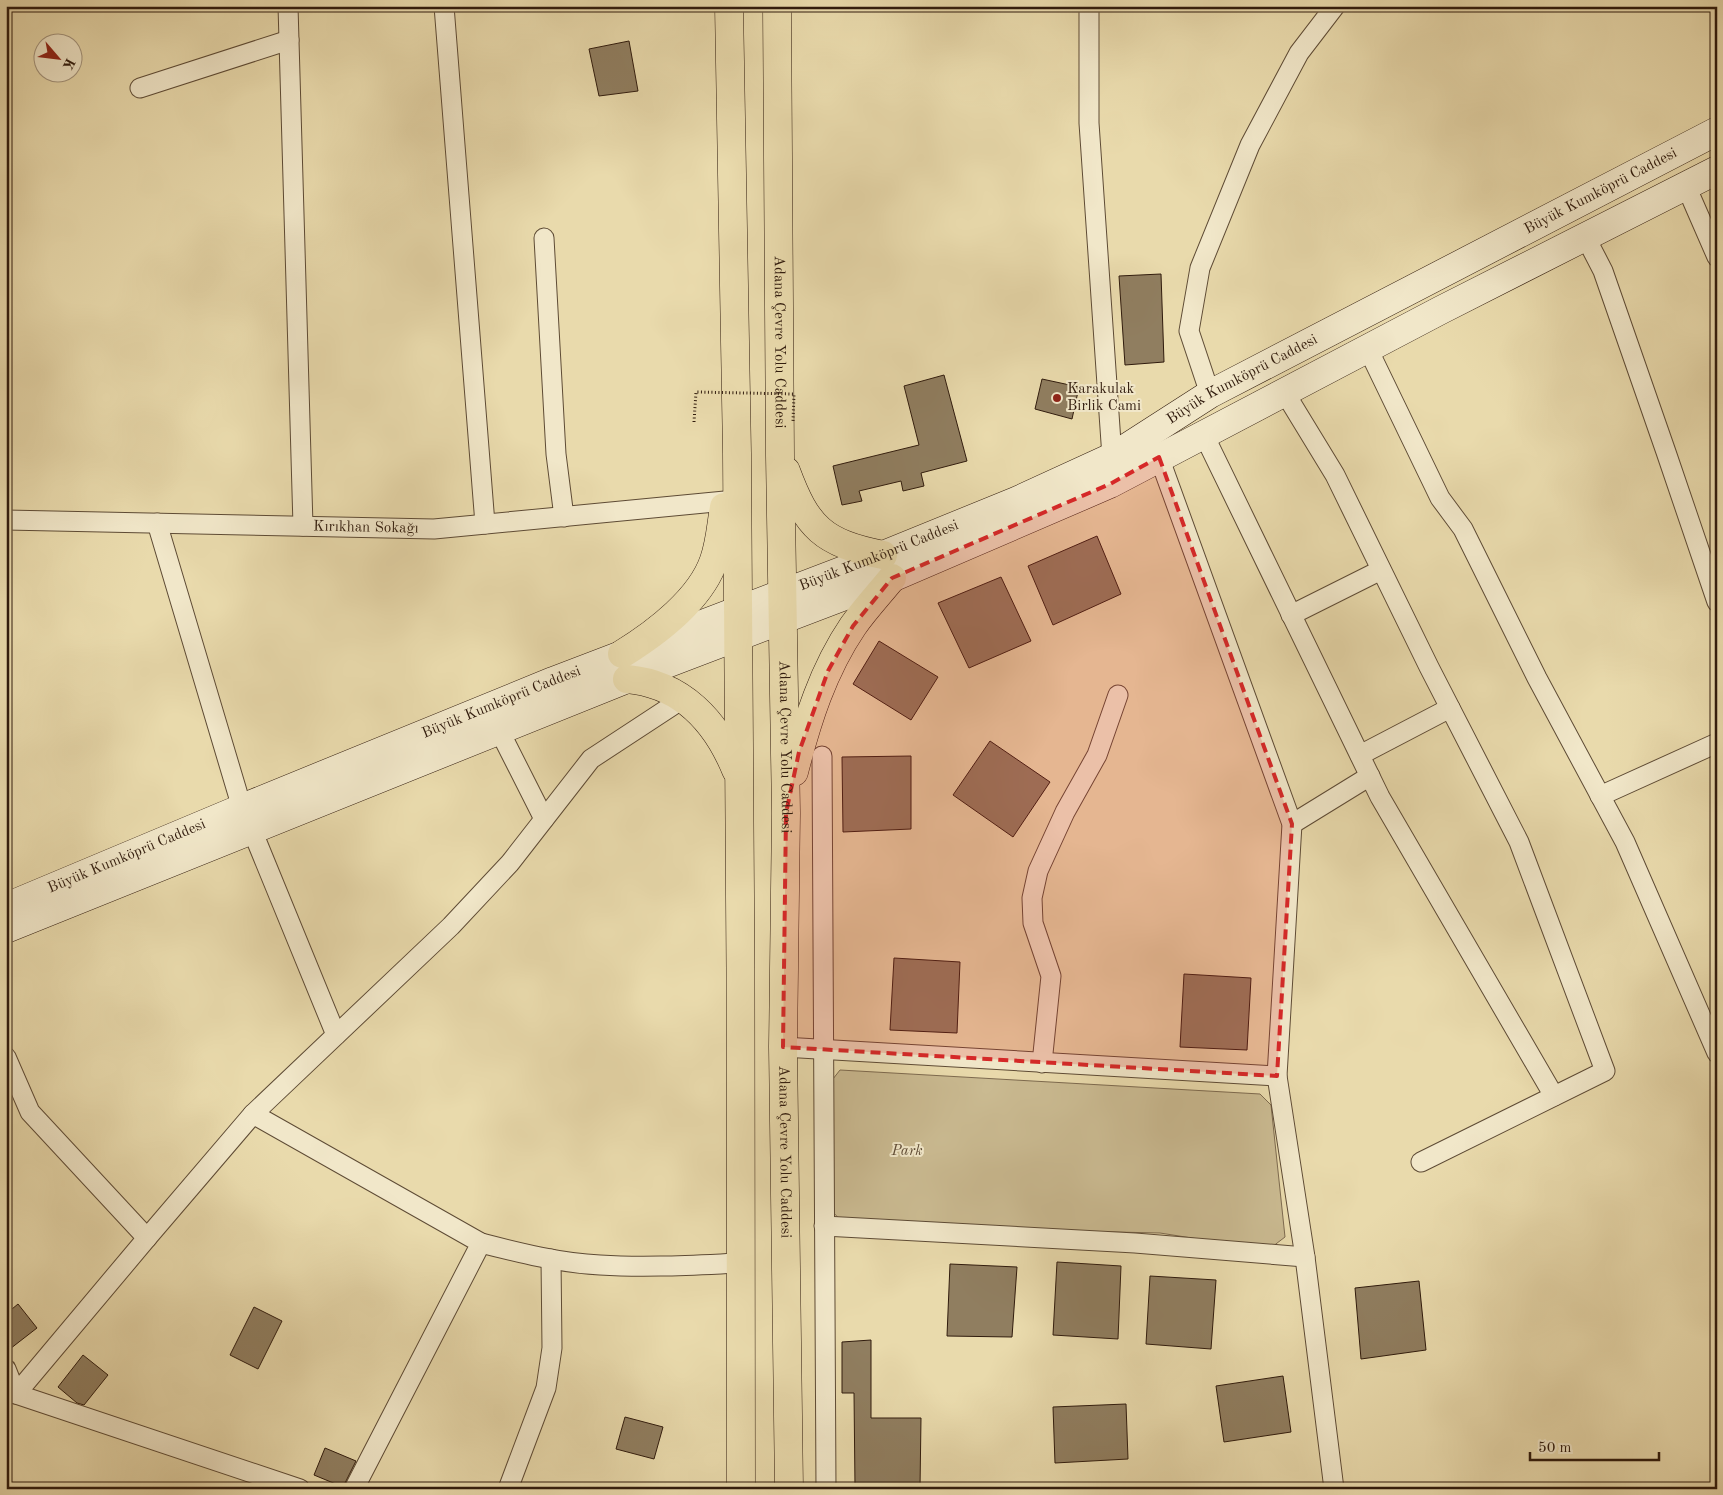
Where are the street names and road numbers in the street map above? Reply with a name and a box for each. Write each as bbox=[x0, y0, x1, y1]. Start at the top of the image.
street label: Büyük Kumköprü Caddesi bbox=[1522, 146, 1680, 237]
street label: Adana Çevre Yolu Caddesi bbox=[771, 255, 787, 428]
street label: Büyük Kumköprü Caddesi bbox=[1164, 332, 1320, 427]
street label: Büyük Kumköprü Caddesi bbox=[797, 518, 961, 594]
street label: Kırıkhan Sokağı bbox=[313, 519, 419, 536]
street label: Adana Çevre Yolu Caddesi bbox=[776, 660, 794, 833]
street label: Büyük Kumköprü Caddesi bbox=[420, 664, 583, 741]
street label: Büyük Kumköprü Caddesi bbox=[46, 817, 208, 896]
street label: Adana Çevre Yolu Caddesi bbox=[776, 1065, 793, 1238]

